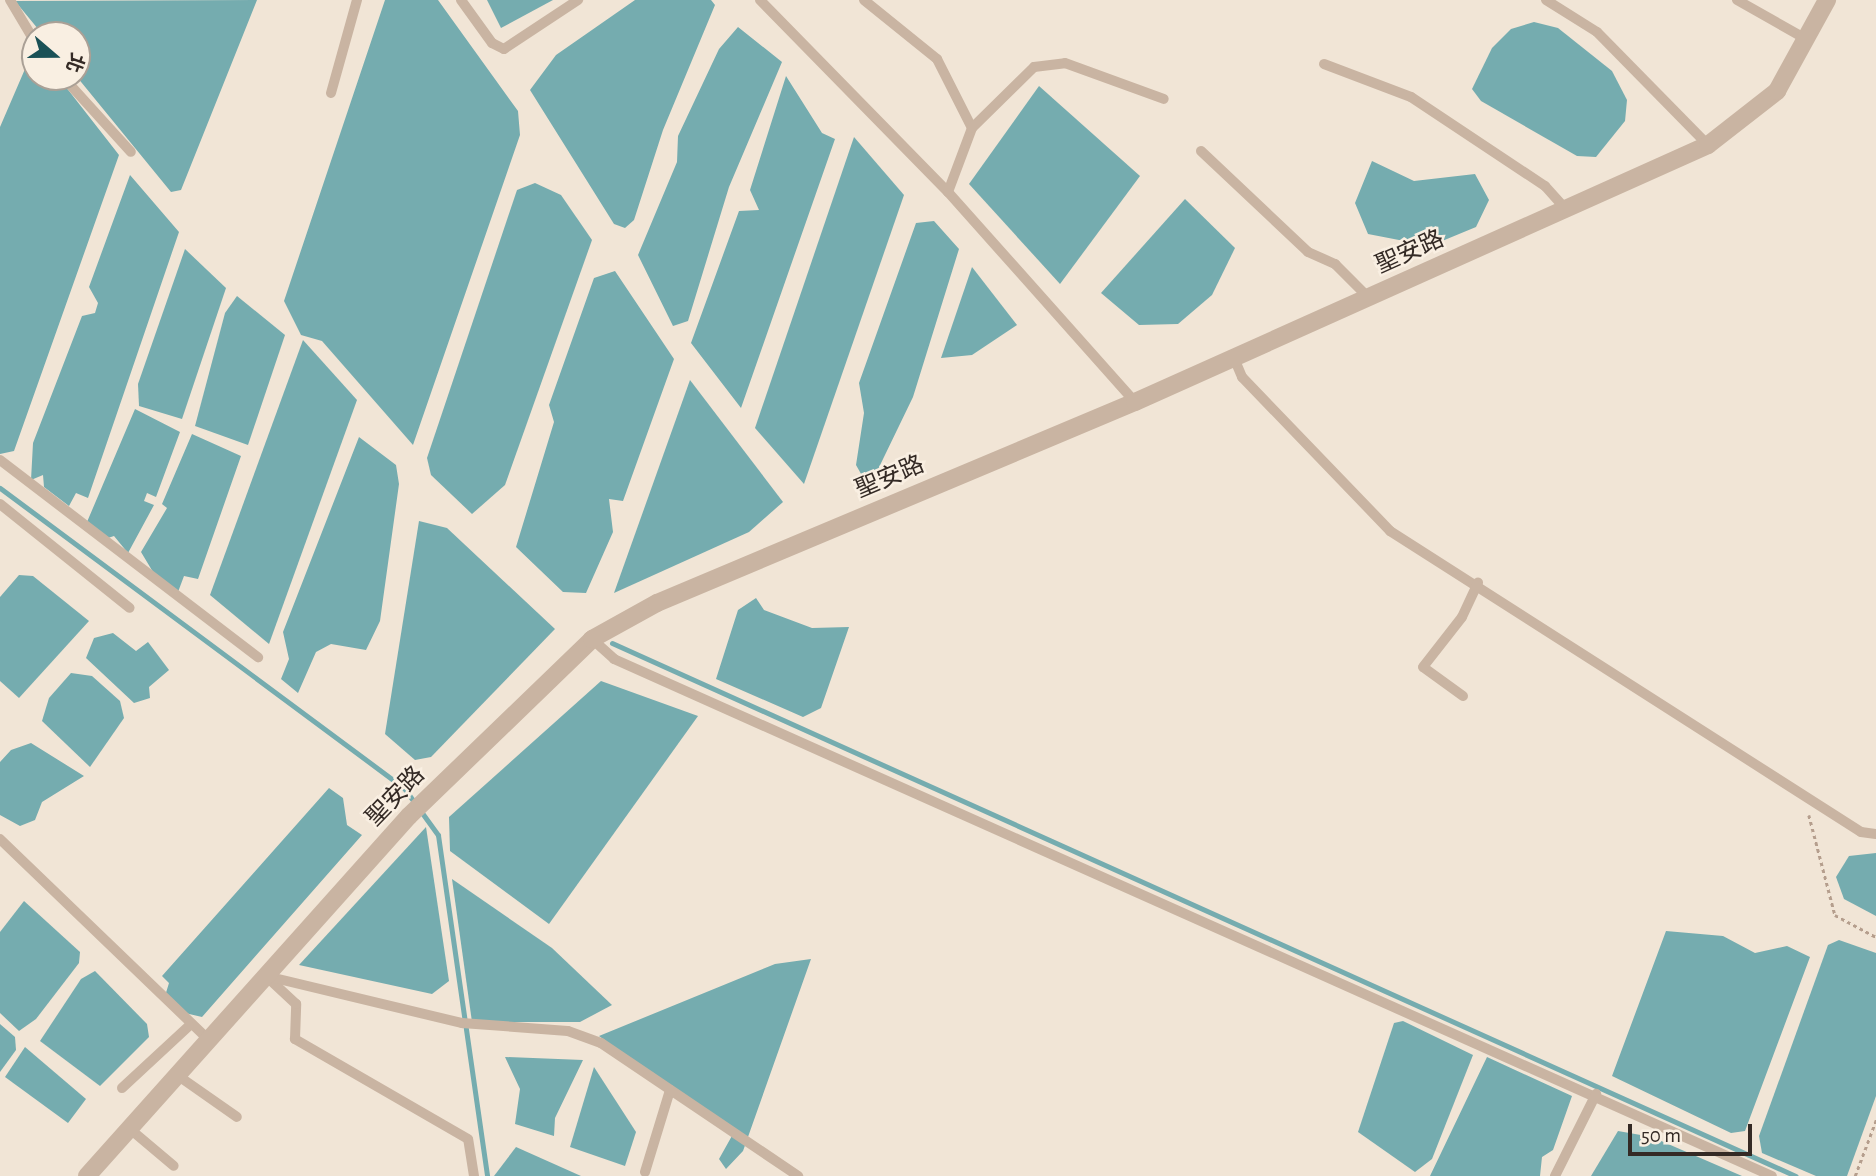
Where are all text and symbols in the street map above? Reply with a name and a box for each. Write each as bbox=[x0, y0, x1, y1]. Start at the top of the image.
north arrow bbox=[21, 21, 91, 91]
text: 北 bbox=[62, 50, 87, 75]
street label: 聖安路 bbox=[1371, 225, 1449, 281]
street label: 聖安路 bbox=[851, 451, 929, 505]
street label: 聖安路 bbox=[361, 761, 431, 833]
scale bar bbox=[1631, 1110, 1755, 1154]
text: 50 m bbox=[1641, 1125, 1681, 1146]

